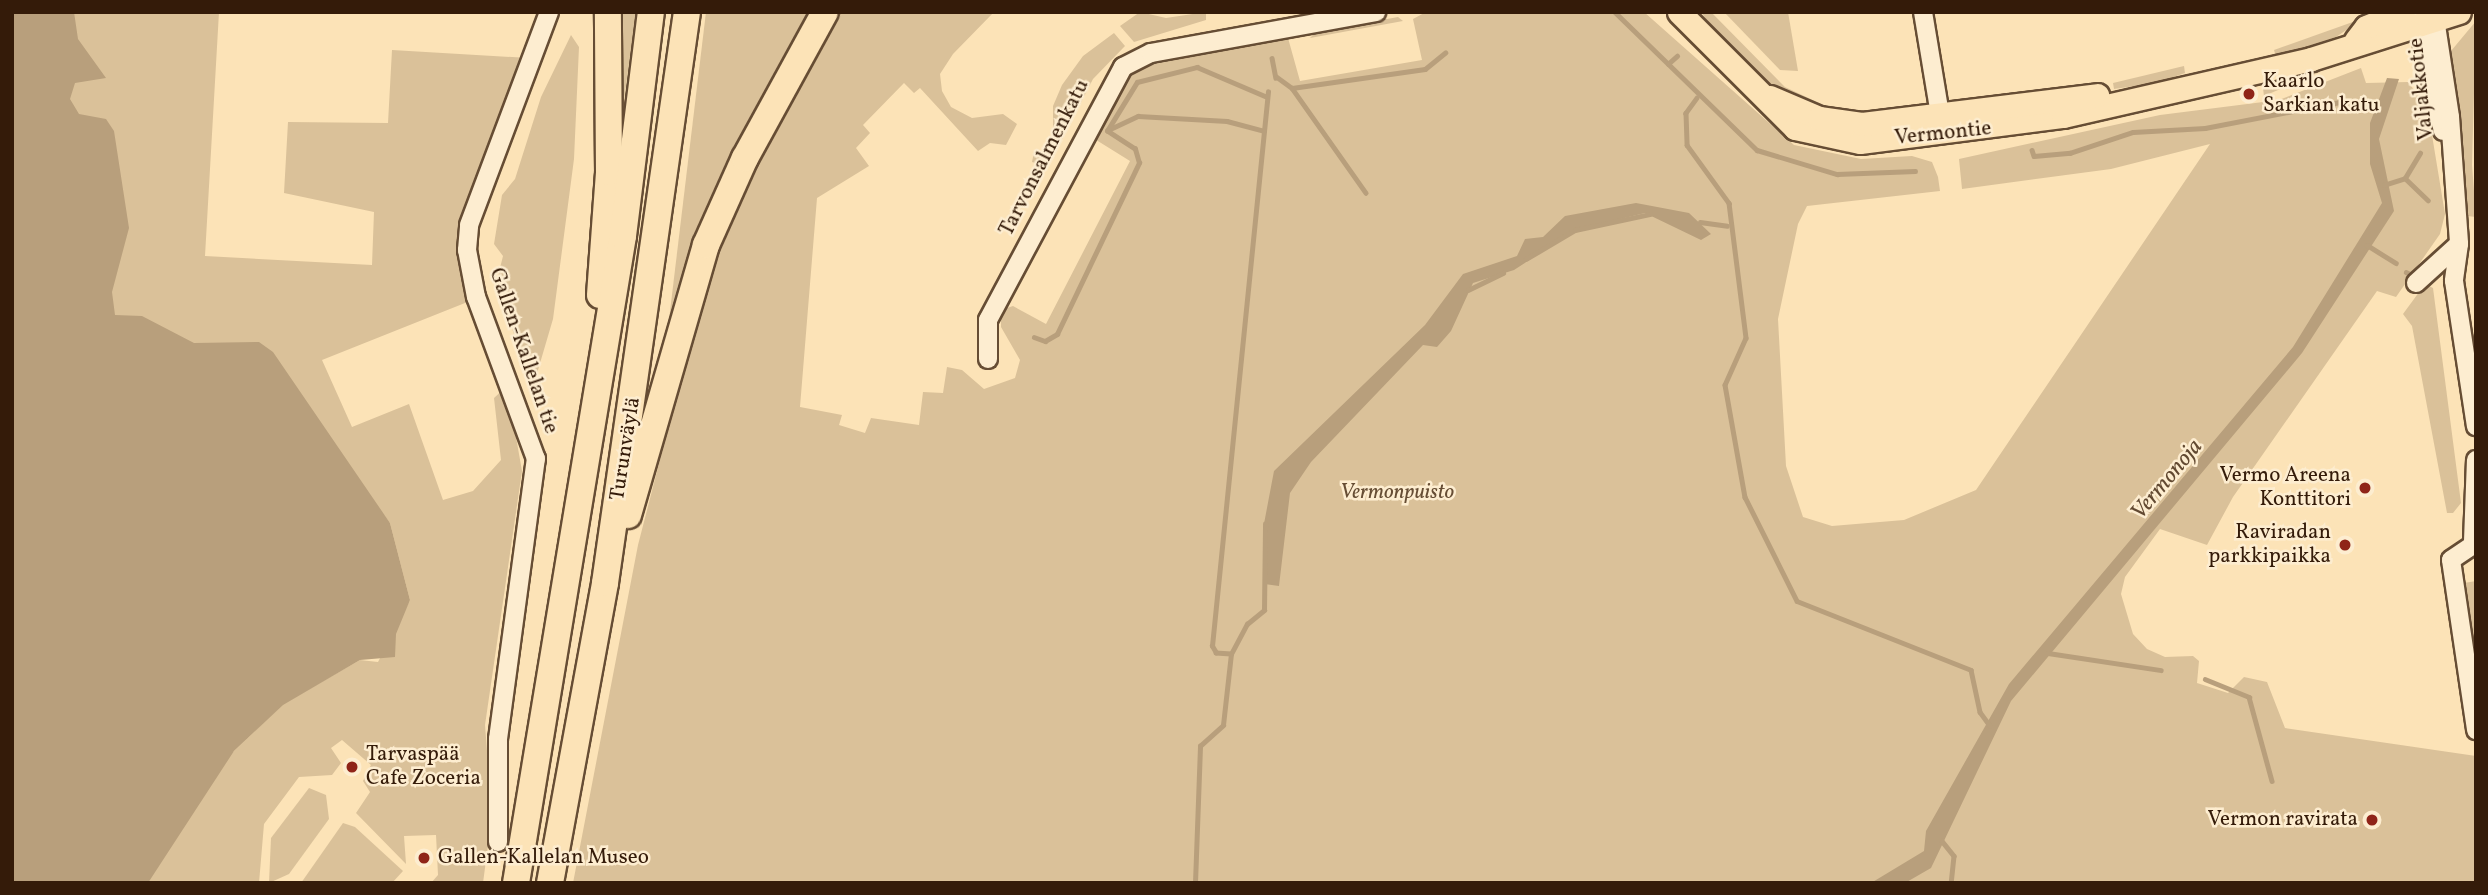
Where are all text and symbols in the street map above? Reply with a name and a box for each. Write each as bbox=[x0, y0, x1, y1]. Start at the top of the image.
street label: Valjakkotie bbox=[2404, 36, 2440, 142]
place label: Kaarlo Sarkian katu bbox=[2263, 69, 2380, 119]
street label: Tarvonsalmenkatu bbox=[995, 75, 1095, 241]
marker: Kaarlo Sarkian katu bbox=[2241, 86, 2257, 102]
street label: Vermontie bbox=[1893, 116, 1993, 152]
street label: Gallen-Kallelan tie bbox=[483, 265, 563, 437]
street label: Turunväylä bbox=[605, 395, 647, 503]
water label: Vermonoja bbox=[2125, 434, 2209, 526]
place label: Vermo Areena Konttitori bbox=[2219, 463, 2351, 513]
park label: Vermonpuisto bbox=[1340, 480, 1454, 506]
marker: Vermo Areena Konttitori bbox=[2357, 480, 2373, 496]
place label: Raviradan parkkipaikka bbox=[2208, 520, 2331, 570]
marker: Raviradan parkkipaikka bbox=[2337, 537, 2353, 553]
place label: Tarvaspää Cafe Zoceria bbox=[366, 742, 481, 792]
marker: Tarvaspää Cafe Zoceria bbox=[344, 759, 360, 775]
place label: Vermon ravirata bbox=[2208, 807, 2358, 833]
marker: Vermon ravirata bbox=[2364, 812, 2380, 828]
place label: Gallen-Kallelan Museo bbox=[438, 845, 649, 871]
marker: Gallen-Kallelan Museo bbox=[416, 850, 432, 866]

